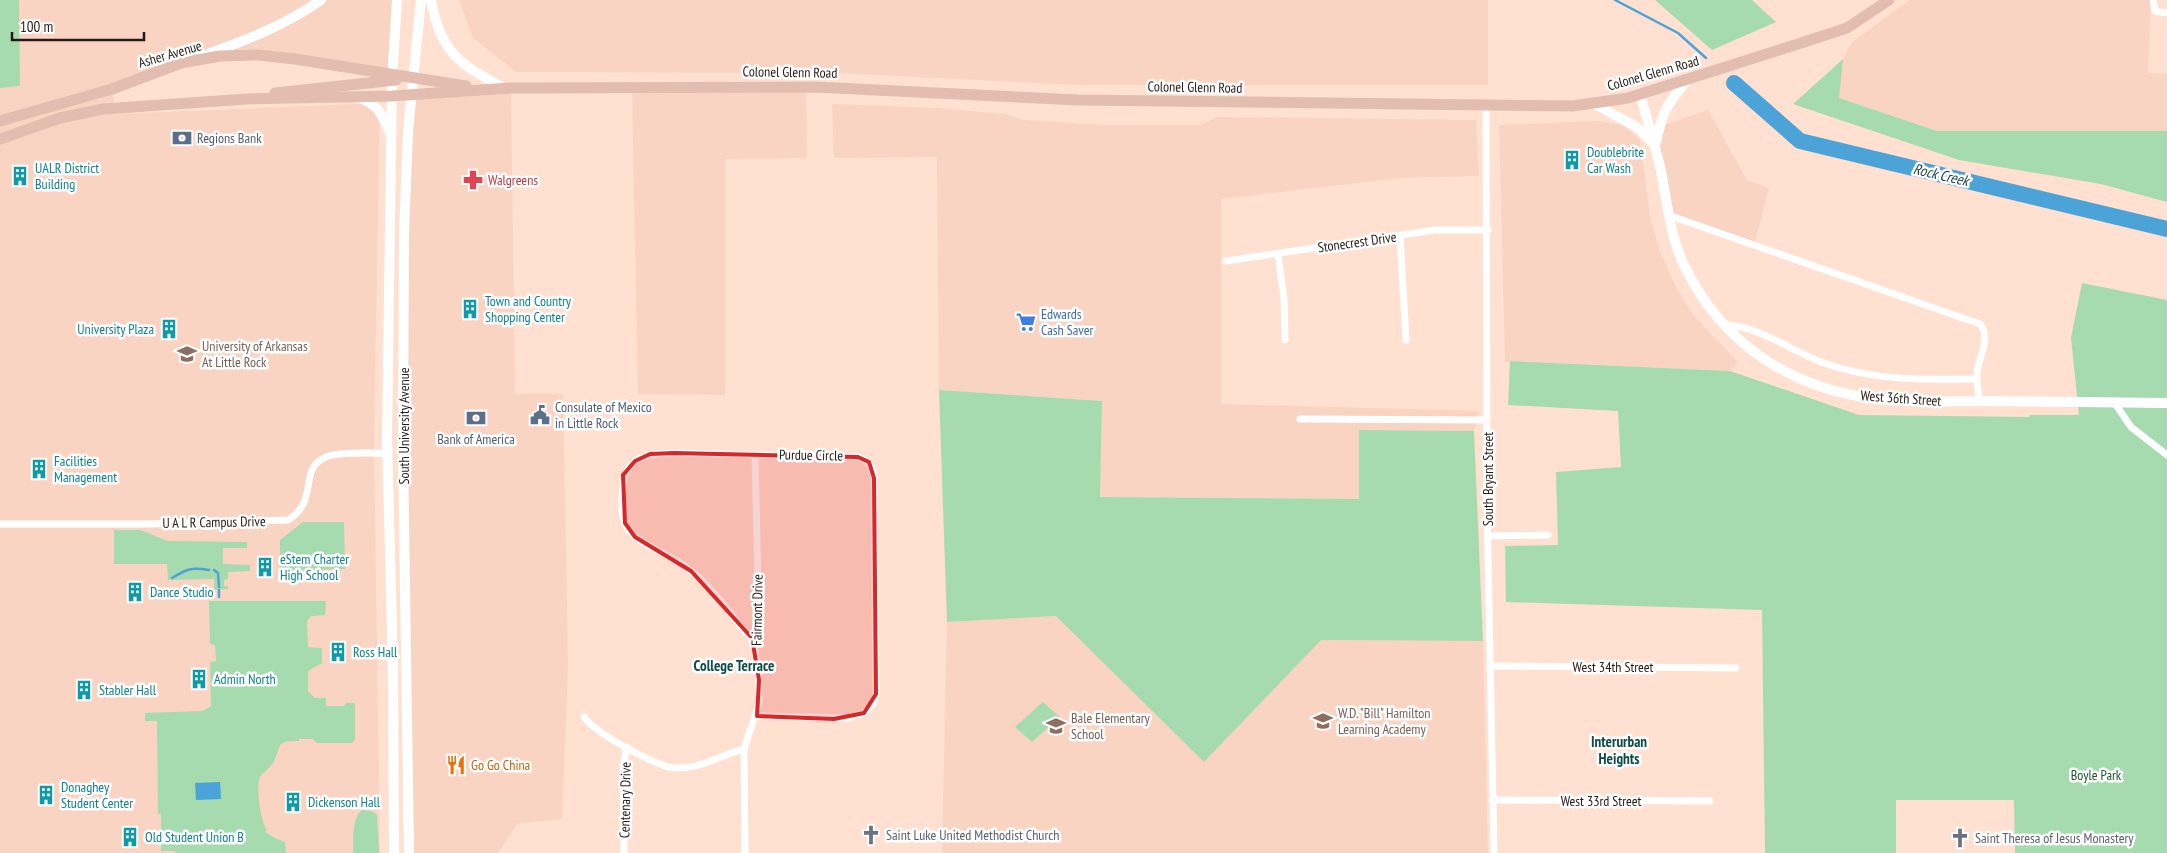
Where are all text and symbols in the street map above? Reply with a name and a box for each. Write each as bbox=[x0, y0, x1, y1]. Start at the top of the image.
scale bar bbox=[12, 10, 145, 42]
text: 100 m bbox=[20, 17, 53, 36]
street label: Asher Avenue bbox=[136, 36, 204, 72]
street label: Colonel Glenn Road bbox=[1605, 51, 1701, 95]
street label: Colonel Glenn Road bbox=[743, 62, 837, 82]
street label: Colonel Glenn Road bbox=[1148, 77, 1242, 97]
bank icon: Regions Bank bbox=[171, 127, 193, 149]
place label: Regions Bank bbox=[197, 129, 262, 147]
place label: Doublebrite Car Wash bbox=[1587, 143, 1644, 177]
building icon: Doublebrite Car Wash bbox=[1561, 149, 1583, 171]
place label: UALR District Building bbox=[35, 159, 99, 193]
water label: Rock Creek bbox=[1912, 159, 1973, 191]
building icon: UALR District Building bbox=[9, 165, 31, 187]
pharmacy icon: Walgreens bbox=[462, 169, 484, 191]
place label: Walgreens bbox=[488, 171, 538, 189]
street label: Stonecrest Drive bbox=[1317, 228, 1398, 256]
place label: Town and Country Shopping Center bbox=[485, 292, 572, 326]
building icon: Town and Country Shopping Center bbox=[459, 298, 481, 320]
place label: Edwards Cash Saver bbox=[1041, 305, 1093, 339]
supermarket icon: Edwards Cash Saver bbox=[1015, 311, 1037, 333]
building icon: University Plaza bbox=[158, 318, 180, 340]
place label: University Plaza bbox=[77, 320, 154, 338]
place label: University of Arkansas At Little Rock bbox=[202, 337, 308, 371]
school or university icon: University of Arkansas At Little Rock bbox=[176, 343, 198, 365]
street label: South University Avenue bbox=[395, 367, 413, 485]
street label: West 36th Street bbox=[1860, 386, 1942, 410]
place label: Consulate of Mexico in Little Rock bbox=[555, 398, 652, 432]
public building icon: Consulate of Mexico in Little Rock bbox=[529, 404, 551, 426]
bank icon: Bank of America bbox=[465, 407, 487, 429]
place label: Bank of America bbox=[437, 430, 515, 448]
street label: South Bryant Street bbox=[1479, 432, 1497, 526]
street label: Purdue Circle bbox=[779, 445, 843, 465]
place label: Facilities Management bbox=[54, 452, 117, 486]
building icon: Facilities Management bbox=[28, 458, 50, 480]
street label: U A L R Campus Drive bbox=[162, 512, 266, 532]
place label: eStem Charter High School bbox=[280, 550, 349, 584]
building icon: eStem Charter High School bbox=[254, 556, 276, 578]
street label: Fairmont Drive bbox=[747, 574, 767, 646]
building icon: Dance Studio bbox=[124, 581, 146, 603]
place label: Dance Studio bbox=[150, 583, 214, 601]
building icon: Ross Hall bbox=[327, 641, 349, 663]
place label: Ross Hall bbox=[353, 643, 398, 661]
district label: College Terrace bbox=[694, 656, 774, 675]
street label: West 34th Street bbox=[1573, 658, 1654, 676]
building icon: Admin North bbox=[188, 668, 210, 690]
place label: Admin North bbox=[214, 670, 276, 688]
building icon: Stabler Hall bbox=[73, 679, 95, 701]
place label: Stabler Hall bbox=[99, 681, 157, 699]
place label: W.D. "Bill" Hamilton Learning Academy bbox=[1338, 704, 1430, 738]
place label: Bale Elementary School bbox=[1071, 709, 1151, 743]
school or university icon: W.D. "Bill" Hamilton Learning Academy bbox=[1312, 710, 1334, 732]
school or university icon: Bale Elementary School bbox=[1045, 715, 1067, 737]
district label: Interurban Heights bbox=[1591, 732, 1647, 768]
restaurant icon: Go Go China bbox=[445, 754, 467, 776]
place label: Go Go China bbox=[471, 756, 530, 774]
street label: Centenary Drive bbox=[615, 761, 635, 838]
park label: Boyle Park bbox=[2071, 766, 2122, 784]
place label: Donaghey Student Center bbox=[61, 778, 133, 812]
building icon: Donaghey Student Center bbox=[35, 784, 57, 806]
building icon: Dickenson Hall bbox=[282, 791, 304, 813]
street label: West 33rd Street bbox=[1561, 792, 1641, 810]
place label: Dickenson Hall bbox=[308, 793, 381, 811]
church icon: Saint Luke United Methodist Church bbox=[860, 824, 882, 846]
building icon: Old Student Union B bbox=[119, 826, 141, 848]
place label: Saint Luke United Methodist Church bbox=[886, 826, 1059, 844]
church icon: Saint Theresa of Jesus Monastery bbox=[1949, 827, 1971, 849]
place label: Old Student Union B bbox=[145, 828, 244, 846]
place label: Saint Theresa of Jesus Monastery bbox=[1975, 829, 2134, 847]

